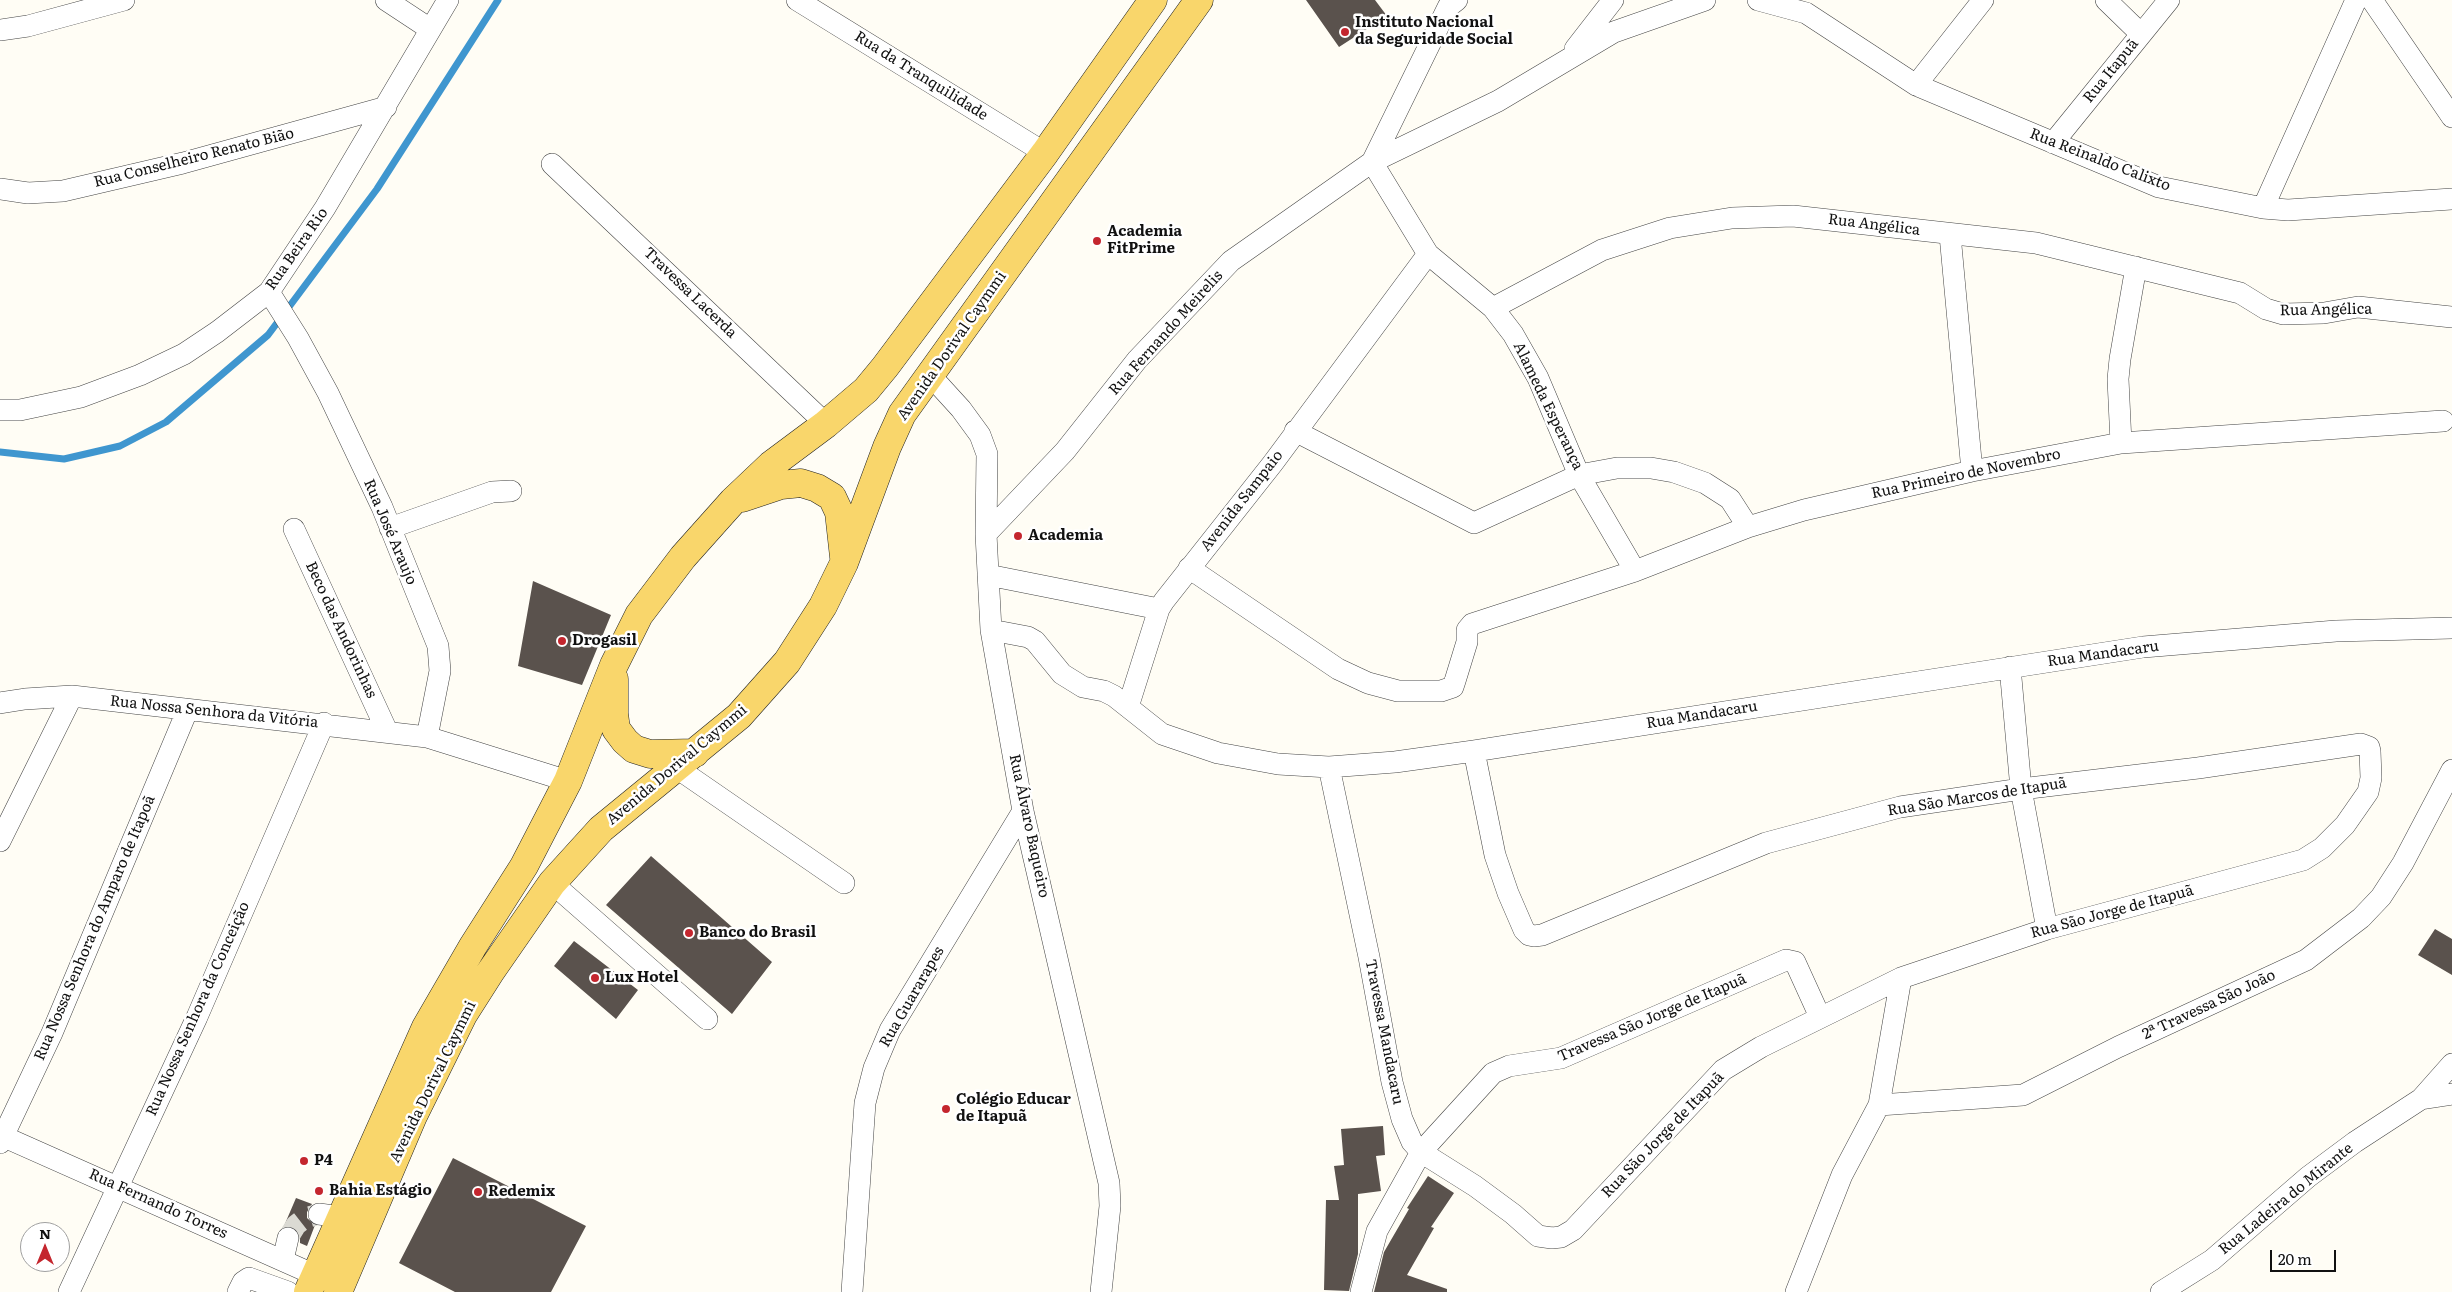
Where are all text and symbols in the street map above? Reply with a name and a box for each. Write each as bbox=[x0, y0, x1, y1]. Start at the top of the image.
place label: Instituto Nacional da Seguridade Social bbox=[1355, 14, 1513, 49]
marker: Instituto Nacional da Seguridade Social bbox=[1339, 26, 1351, 38]
street label: Rua da Tranquilidade bbox=[851, 28, 991, 124]
street label: Rua Itapuã bbox=[2080, 35, 2142, 107]
street label: Rua Conselheiro Renato Bião bbox=[92, 124, 296, 192]
street label: Rua Reinaldo Calixto bbox=[2027, 125, 2173, 195]
street label: Rua Beira Rio bbox=[262, 204, 332, 294]
street label: Rua Angélica bbox=[1827, 210, 1921, 240]
place label: Academia FitPrime bbox=[1107, 223, 1182, 258]
marker: Academia FitPrime bbox=[1091, 235, 1103, 247]
street label: Travessa Lacerda bbox=[640, 244, 740, 342]
street label: Rua Fernando Meirelis bbox=[1105, 267, 1227, 399]
street label: Avenida Dorival Caymmi bbox=[894, 268, 1010, 424]
street label: Rua Angélica bbox=[2280, 300, 2372, 320]
street label: Alameda Esperança bbox=[1509, 339, 1587, 473]
street label: Rua Primeiro de Novembro bbox=[1870, 445, 2062, 503]
street label: Avenida Sampaio bbox=[1197, 447, 1287, 555]
street label: Rua José Araujo bbox=[360, 476, 420, 588]
place label: Academia bbox=[1028, 527, 1103, 545]
marker: Academia bbox=[1012, 530, 1024, 542]
street label: Beco das Andorinhas bbox=[301, 559, 381, 701]
place label: Drogasil bbox=[572, 632, 637, 650]
marker: Drogasil bbox=[556, 635, 568, 647]
street label: Rua Mandacaru bbox=[2046, 637, 2160, 671]
street label: Rua Nossa Senhora da Vitória bbox=[109, 692, 319, 732]
street label: Rua Mandacaru bbox=[1645, 697, 1759, 733]
street label: Avenida Dorival Caymmi bbox=[603, 701, 751, 829]
street label: Rua Álvaro Baqueiro bbox=[1005, 753, 1053, 899]
street label: Rua São Marcos de Itapuã bbox=[1886, 774, 2068, 820]
street label: Rua Nossa Senhora do Amparo de Itapoã bbox=[31, 793, 159, 1063]
street label: Rua São Jorge de Itapuã bbox=[2029, 882, 2195, 942]
street label: Rua Nossa Senhora da Conceição bbox=[142, 899, 254, 1119]
place label: Banco do Brasil bbox=[699, 924, 816, 942]
marker: Banco do Brasil bbox=[683, 927, 695, 939]
street label: Rua Guararapes bbox=[876, 944, 948, 1050]
street label: Travessa Mandacaru bbox=[1361, 958, 1407, 1106]
street label: 2ª Travessa São João bbox=[2140, 966, 2278, 1044]
place label: Lux Hotel bbox=[605, 969, 679, 987]
street label: Travessa São Jorge de Itapuã bbox=[1555, 970, 1749, 1066]
marker: Lux Hotel bbox=[589, 972, 601, 984]
street label: Avenida Dorival Caymmi bbox=[386, 998, 480, 1166]
street label: Rua São Jorge de Itapuã bbox=[1598, 1068, 1728, 1202]
place label: Colégio Educar de Itapuã bbox=[956, 1091, 1071, 1126]
marker: Colégio Educar de Itapuã bbox=[940, 1103, 952, 1115]
street label: Rua Ladeira do Mirante bbox=[2215, 1139, 2357, 1259]
place label: P4 bbox=[314, 1152, 333, 1170]
marker: P4 bbox=[298, 1155, 310, 1167]
street label: Rua Fernando Torres bbox=[86, 1165, 230, 1243]
place label: Bahia Estágio bbox=[329, 1182, 432, 1200]
place label: Redemix bbox=[488, 1183, 555, 1201]
marker: Bahia Estágio bbox=[313, 1185, 325, 1197]
marker: Redemix bbox=[472, 1186, 484, 1198]
north arrow bbox=[20, 1222, 70, 1272]
text: N bbox=[39, 1223, 51, 1243]
scale bar bbox=[2272, 1240, 2338, 1272]
text: 20 m bbox=[2278, 1247, 2312, 1270]

